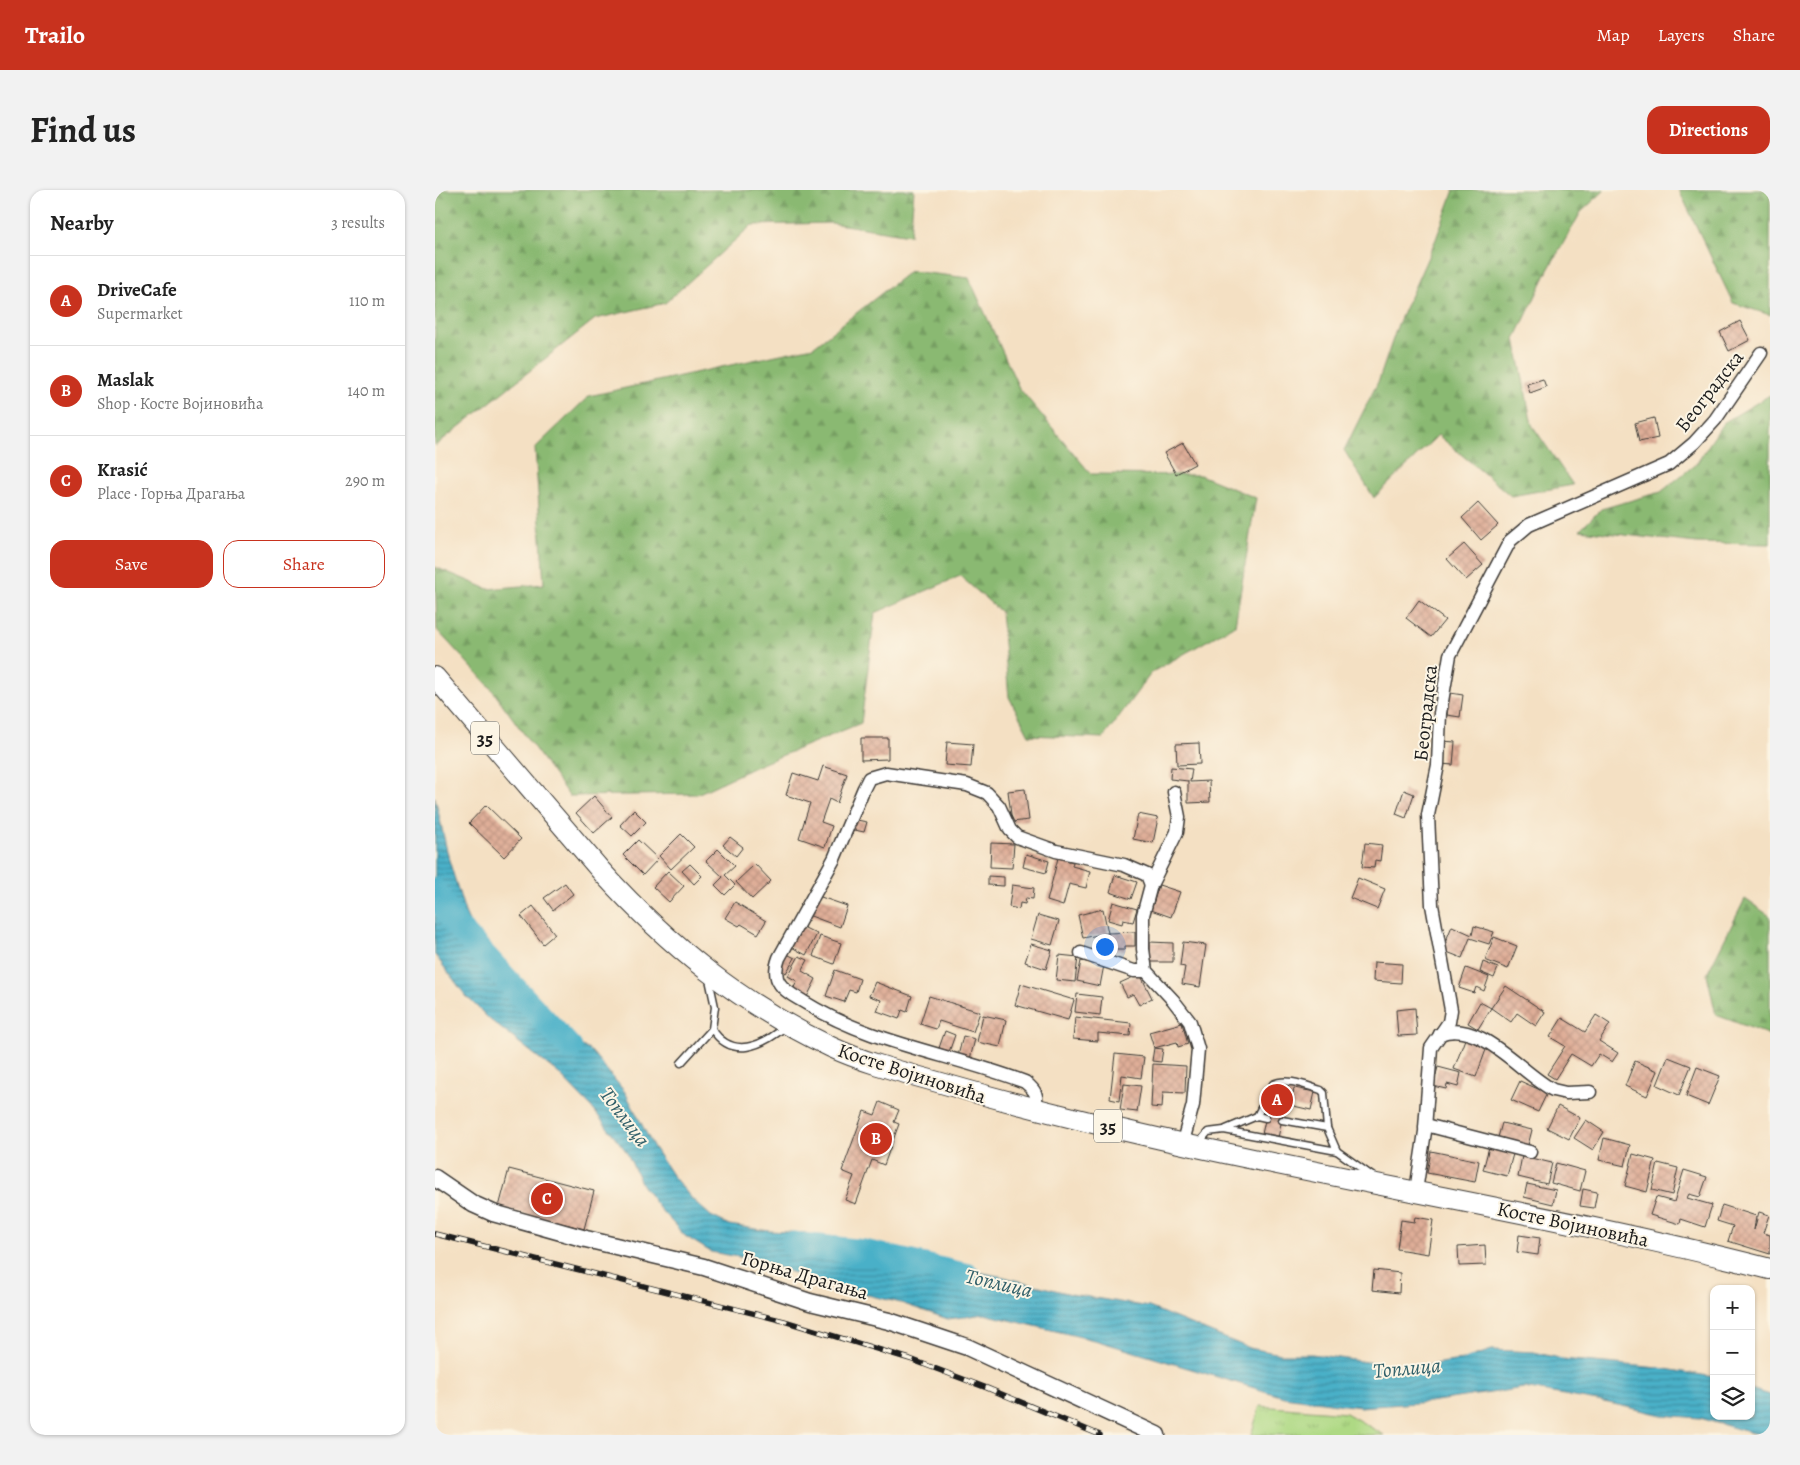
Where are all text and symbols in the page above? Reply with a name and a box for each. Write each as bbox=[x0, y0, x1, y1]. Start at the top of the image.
text: Trailo bbox=[25, 19, 85, 51]
text: Map bbox=[1597, 23, 1630, 47]
text: Layers bbox=[1658, 23, 1705, 47]
text: Share bbox=[1733, 23, 1775, 47]
text: Find us bbox=[30, 106, 136, 154]
button: Directions bbox=[1647, 106, 1770, 154]
text: Nearby bbox=[50, 209, 113, 237]
text: 3 results bbox=[331, 212, 385, 234]
text: DriveCafe bbox=[97, 277, 177, 303]
text: A bbox=[61, 290, 71, 312]
text: 110 m bbox=[349, 290, 385, 312]
text: Supermarket bbox=[97, 303, 183, 325]
street label: Београдска bbox=[1669, 344, 1750, 438]
text: Maslak bbox=[97, 367, 154, 393]
text: B bbox=[61, 380, 71, 402]
text: 140 m bbox=[347, 380, 385, 402]
text: Shop · Косте Војиновића bbox=[97, 393, 263, 415]
text: Krasić bbox=[97, 457, 148, 483]
text: C bbox=[61, 470, 71, 492]
text: 290 m bbox=[345, 470, 385, 492]
text: Place · Горња Драгања bbox=[97, 483, 245, 505]
button: Save bbox=[50, 540, 213, 588]
button: Share bbox=[223, 540, 385, 588]
street label: Београдска bbox=[1407, 663, 1444, 763]
road number: 35 bbox=[471, 722, 499, 754]
your location bbox=[1092, 934, 1118, 960]
street label: Косте Војиновића bbox=[834, 1037, 990, 1110]
water label: Топлица bbox=[593, 1081, 657, 1153]
pin: A bbox=[1261, 1081, 1293, 1119]
road number: 35 bbox=[1094, 1109, 1122, 1142]
pin: B bbox=[860, 1120, 892, 1158]
pin: C bbox=[531, 1180, 563, 1218]
street label: Косте Војиновића bbox=[1495, 1195, 1652, 1254]
street label: Горња Драгања bbox=[738, 1244, 872, 1307]
water label: Топлица bbox=[963, 1262, 1035, 1304]
map controls bbox=[1710, 1285, 1755, 1420]
button: + bbox=[1710, 1285, 1755, 1330]
button: − bbox=[1710, 1330, 1755, 1375]
water label: Топлица bbox=[1372, 1351, 1442, 1385]
button: layers bbox=[1710, 1375, 1755, 1420]

